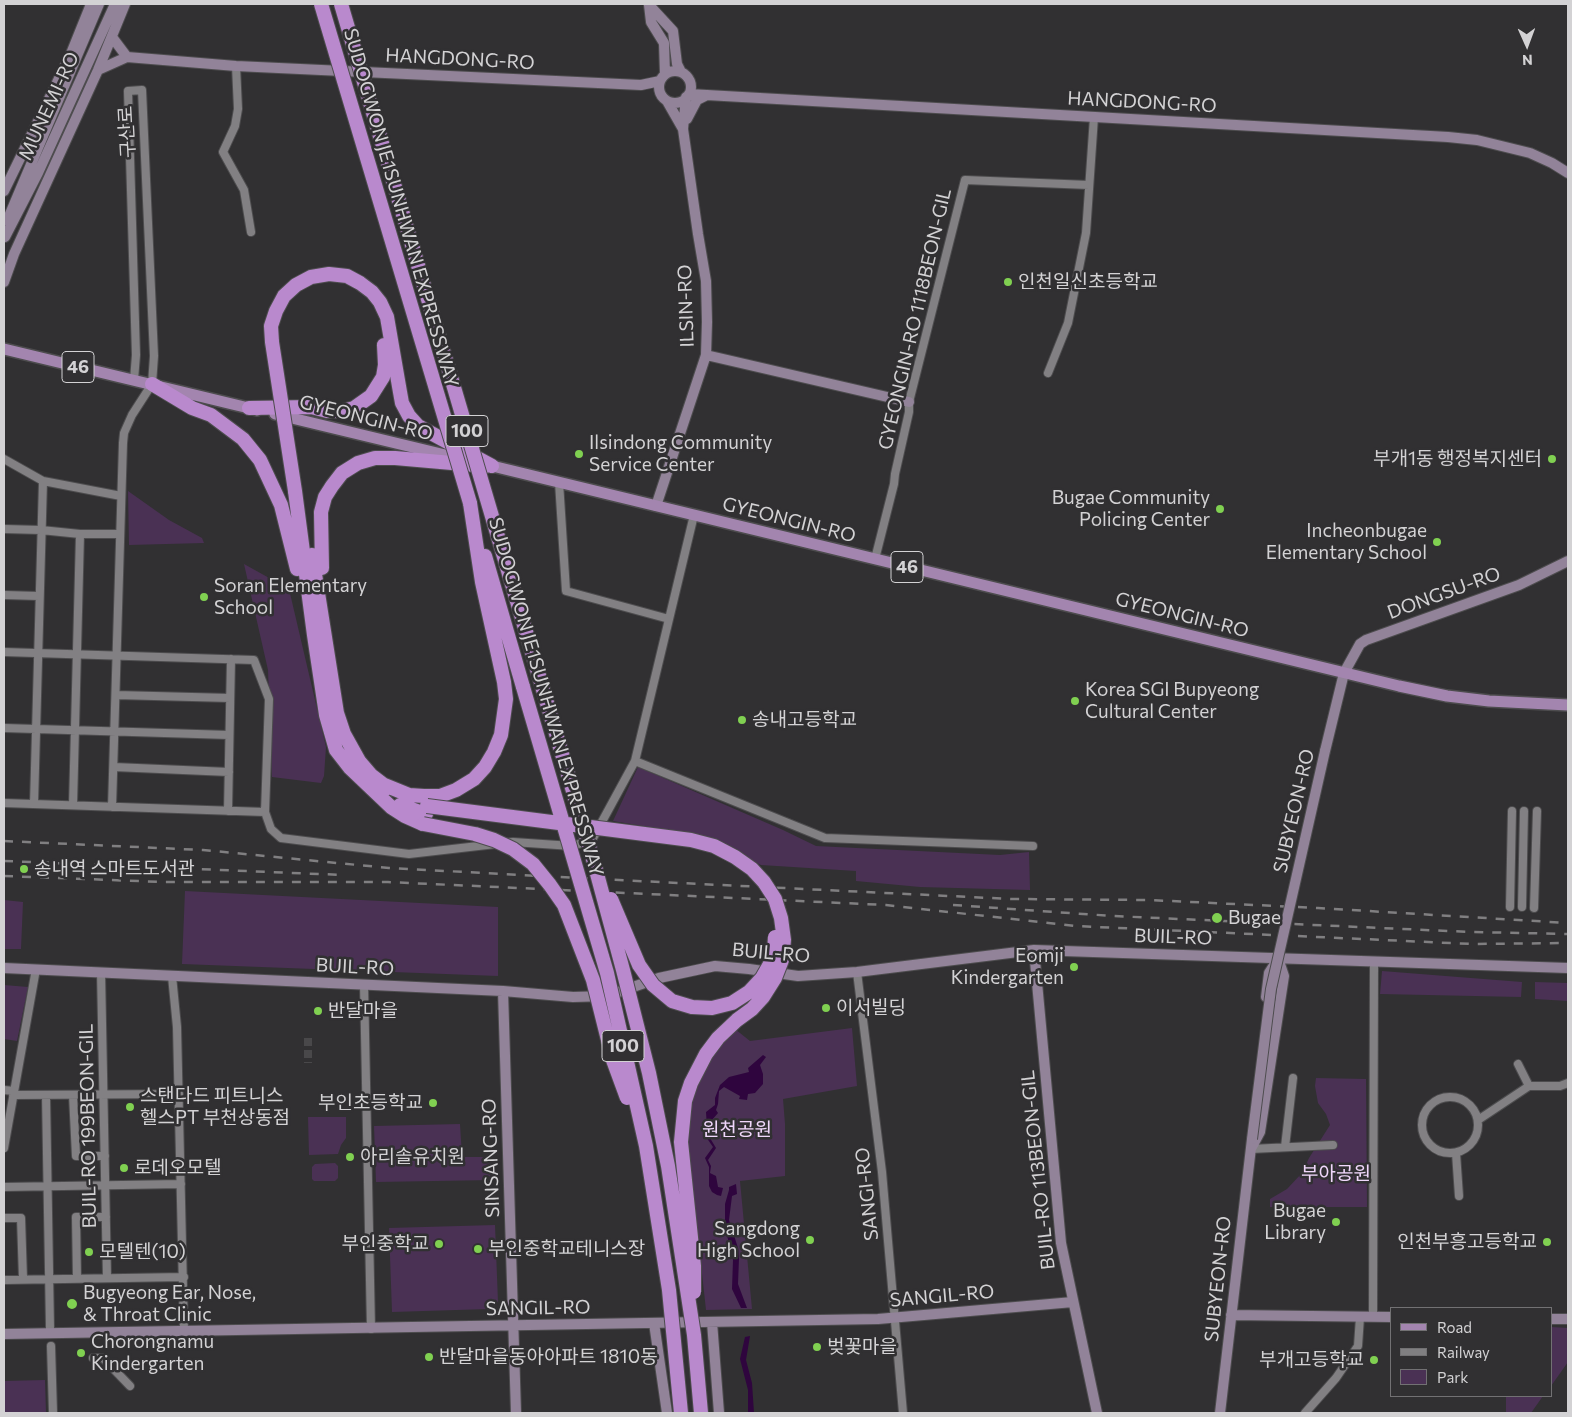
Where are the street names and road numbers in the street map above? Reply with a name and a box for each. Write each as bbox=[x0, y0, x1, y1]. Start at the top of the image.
street label: SUDOGWON JE1SUNHWAN EXPRESSWAY bbox=[339, 26, 463, 390]
street label: HANGDONG-RO bbox=[385, 44, 535, 74]
street label: MUNEMI-RO bbox=[14, 48, 84, 164]
street label: HANGDONG-RO bbox=[1067, 87, 1217, 117]
street label: 구산로 bbox=[114, 105, 140, 159]
street label: GYEONGIN-RO 1118BEON-GIL bbox=[874, 186, 956, 452]
street label: ILSIN-RO bbox=[673, 264, 699, 348]
road number: 46 bbox=[62, 352, 94, 382]
street label: GYEONGIN-RO bbox=[297, 390, 435, 446]
road number: 100 bbox=[446, 416, 488, 446]
street label: GYEONGIN-RO bbox=[720, 492, 858, 548]
street label: SUDOGWON JE1SUNHWAN EXPRESSWAY bbox=[484, 515, 608, 879]
road number: 46 bbox=[891, 552, 923, 582]
street label: DONGSU-RO bbox=[1384, 562, 1504, 624]
street label: GYEONGIN-RO bbox=[1113, 587, 1251, 643]
street label: SUBYEON-RO bbox=[1269, 747, 1319, 875]
street label: BUIL-RO bbox=[1133, 924, 1213, 950]
street label: BUIL-RO bbox=[731, 938, 811, 968]
street label: BUIL-RO bbox=[315, 954, 395, 980]
street label: BUIL-RO 199BEON-GIL bbox=[75, 1023, 101, 1229]
road number: 100 bbox=[602, 1030, 644, 1062]
street label: BUIL-RO 113BEON-GIL bbox=[1016, 1069, 1060, 1271]
street label: SINSANG-RO bbox=[478, 1098, 504, 1218]
street label: SANGI-RO bbox=[851, 1146, 883, 1242]
street label: SUBYEON-RO bbox=[1200, 1215, 1236, 1343]
street label: SANGIL-RO bbox=[889, 1280, 995, 1312]
street label: SANGIL-RO bbox=[485, 1296, 591, 1320]

